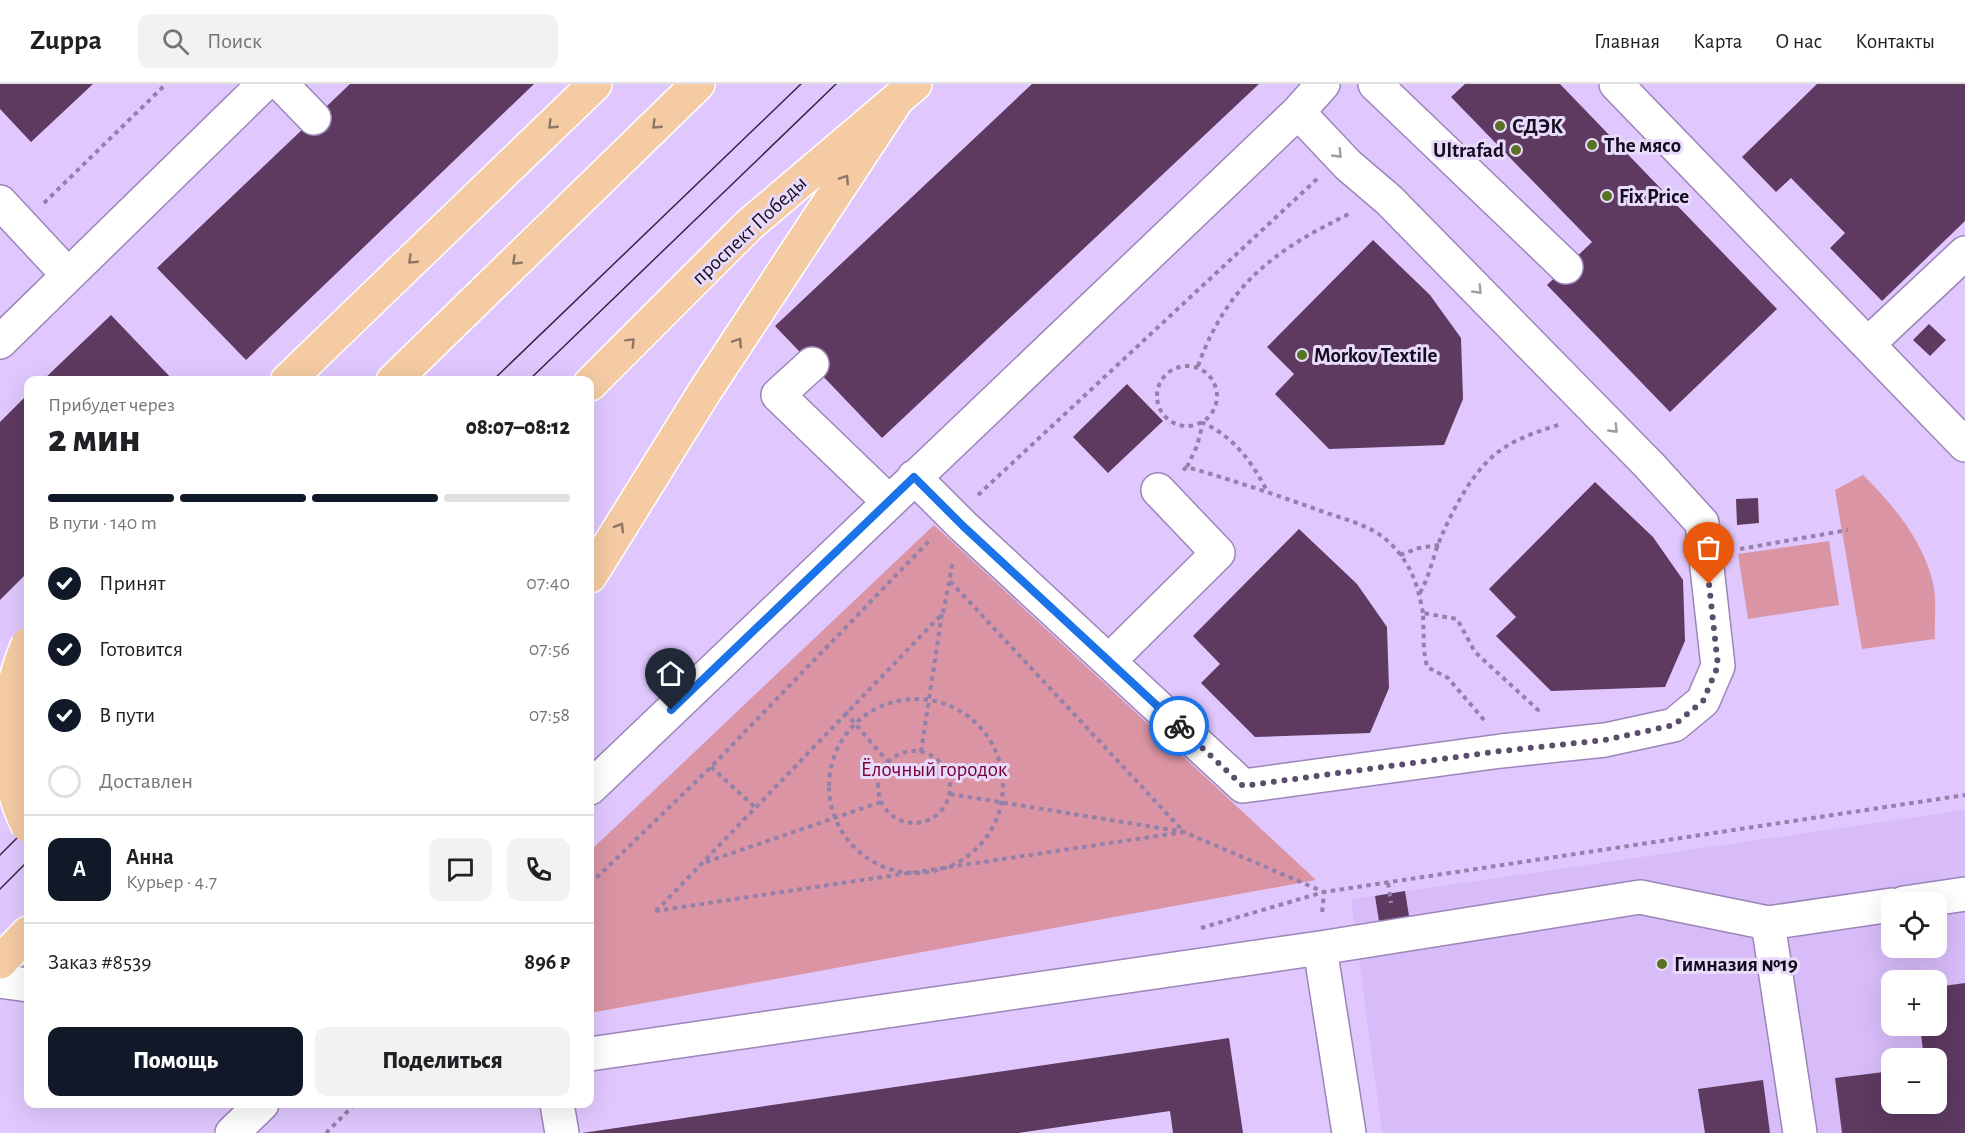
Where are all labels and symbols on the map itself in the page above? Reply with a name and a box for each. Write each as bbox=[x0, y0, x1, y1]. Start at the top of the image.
place label: СДЭК bbox=[1512, 116, 1563, 137]
one-way arrow bbox=[549, 117, 560, 128]
one-way arrow bbox=[653, 117, 664, 128]
marker: СДЭК bbox=[1493, 119, 1507, 133]
place label: The мясо bbox=[1604, 135, 1681, 156]
marker: The мясо bbox=[1585, 138, 1599, 152]
place label: Ultrafad bbox=[1433, 140, 1504, 161]
marker: Ultrafad bbox=[1509, 143, 1523, 157]
one-way arrow bbox=[1331, 148, 1342, 158]
street label: проспект Победы bbox=[688, 172, 811, 289]
one-way arrow bbox=[838, 175, 849, 186]
place label: Fix Price bbox=[1619, 186, 1689, 207]
marker: Fix Price bbox=[1600, 189, 1614, 203]
one-way arrow bbox=[409, 253, 419, 264]
one-way arrow bbox=[513, 253, 524, 264]
one-way arrow bbox=[1470, 283, 1481, 294]
one-way arrow bbox=[730, 338, 742, 348]
one-way arrow bbox=[624, 339, 635, 349]
place label: Morkov Textile bbox=[1314, 345, 1437, 366]
marker: Morkov Textile bbox=[1295, 348, 1309, 362]
one-way arrow bbox=[1607, 422, 1618, 433]
pin bbox=[1683, 522, 1734, 584]
one-way arrow bbox=[613, 523, 625, 533]
pin bbox=[645, 648, 696, 710]
courier bbox=[1149, 696, 1209, 756]
park label: Ёлочный городок bbox=[861, 758, 1008, 780]
place label: Гимназия №19 bbox=[1674, 954, 1798, 975]
marker: Гимназия №19 bbox=[1655, 957, 1669, 971]

